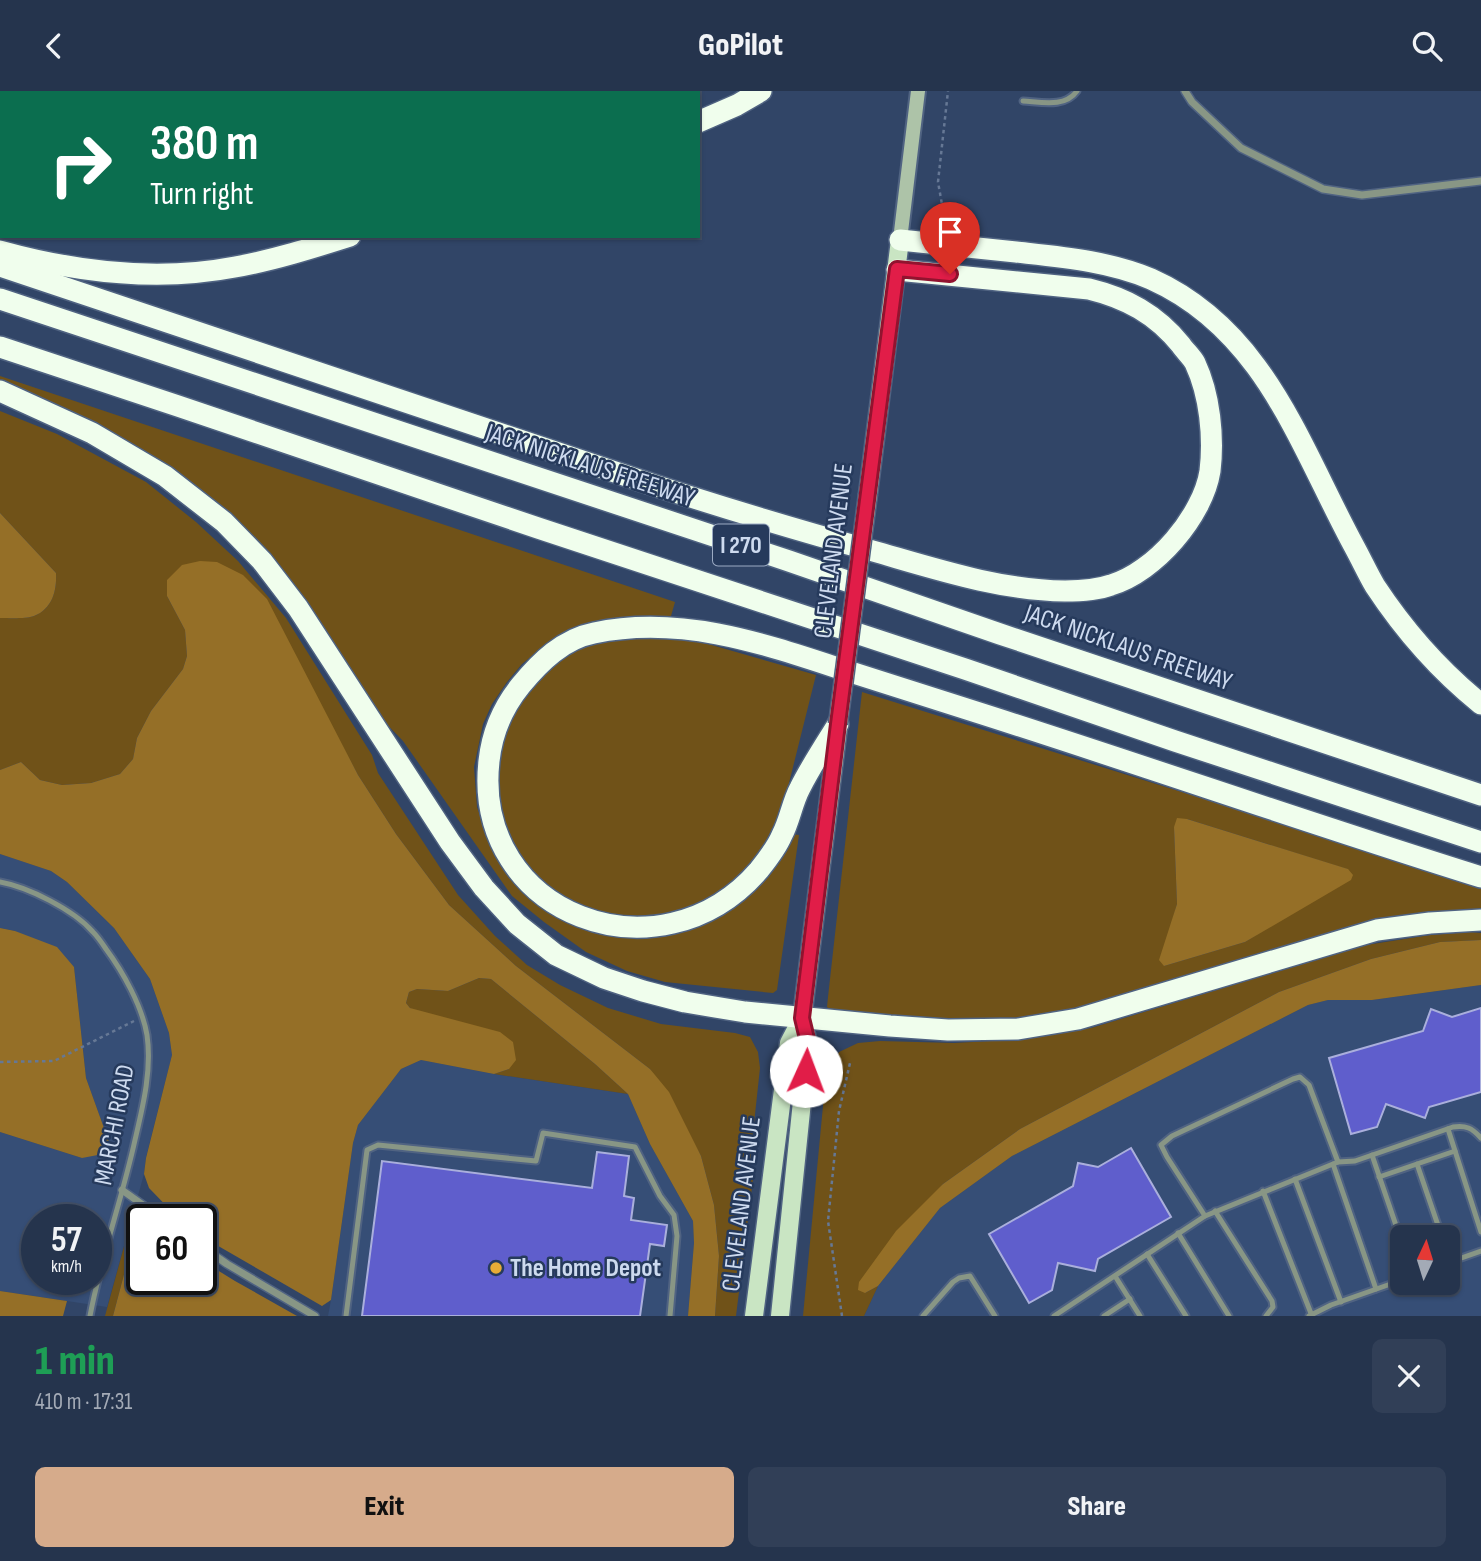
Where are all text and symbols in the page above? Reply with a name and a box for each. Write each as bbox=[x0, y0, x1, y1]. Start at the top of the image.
text: GoPilot bbox=[698, 26, 783, 65]
icon: back bbox=[35, 27, 73, 65]
icon: search bbox=[1408, 27, 1446, 65]
text: 380 m bbox=[150, 115, 259, 174]
icon: right bbox=[35, 119, 126, 210]
text: Turn right bbox=[150, 175, 254, 214]
pin bbox=[920, 202, 980, 274]
icon: arrive bbox=[931, 213, 969, 251]
street label: JACK NICKLAUS FREEWAY bbox=[481, 417, 698, 514]
street label: CLEVELAND AVENUE bbox=[808, 462, 860, 640]
road number: I 270 bbox=[713, 525, 769, 566]
street label: JACK NICKLAUS FREEWAY bbox=[1019, 598, 1236, 698]
position arrow bbox=[769, 1034, 843, 1108]
street label: MARCHI ROAD bbox=[88, 1062, 142, 1188]
street label: CLEVELAND AVENUE bbox=[716, 1115, 768, 1293]
speed limit sign: 60 bbox=[126, 1204, 217, 1295]
text: 57 bbox=[51, 1219, 82, 1262]
north arrow bbox=[1390, 1225, 1460, 1295]
map controls bbox=[1390, 1225, 1460, 1295]
place label: The Home Depot bbox=[510, 1253, 662, 1284]
text: km/h bbox=[51, 1256, 82, 1277]
marker: The Home Depot bbox=[488, 1260, 504, 1276]
text: 1 min bbox=[35, 1336, 115, 1387]
button: close bbox=[1372, 1339, 1446, 1413]
text: 410 m · 17:31 bbox=[35, 1388, 132, 1416]
button: Exit bbox=[35, 1467, 734, 1547]
button: Share bbox=[748, 1467, 1446, 1547]

